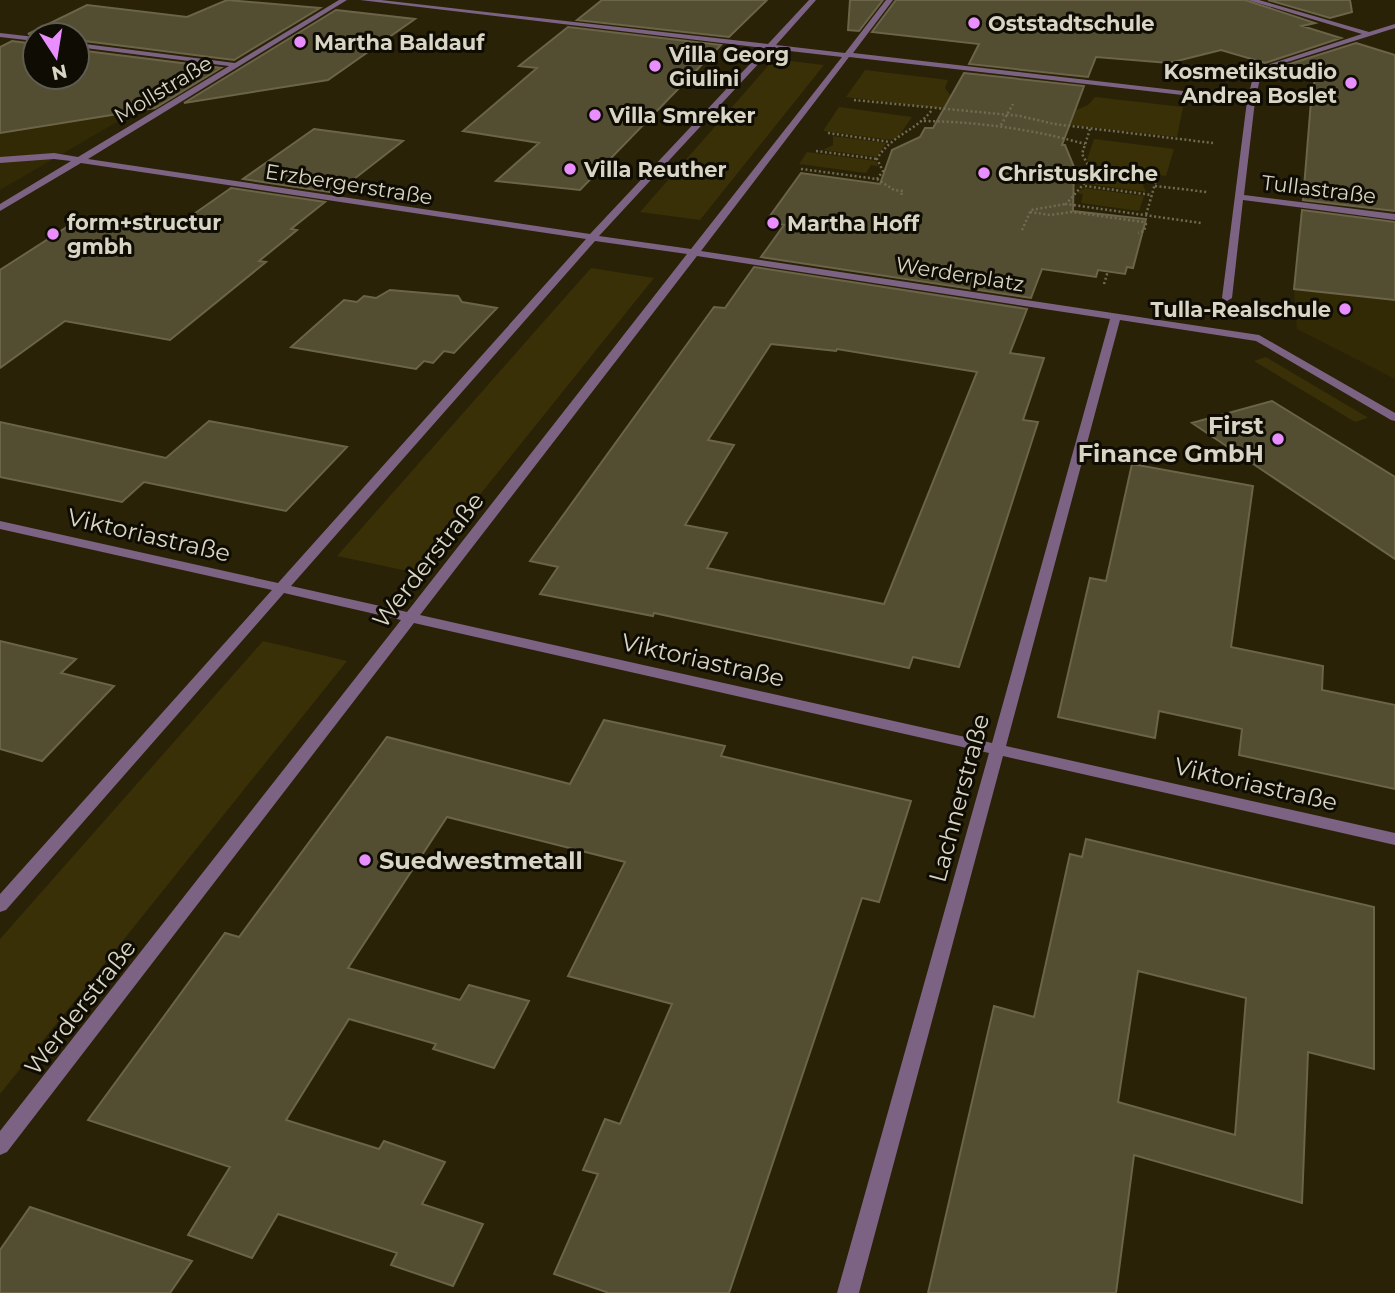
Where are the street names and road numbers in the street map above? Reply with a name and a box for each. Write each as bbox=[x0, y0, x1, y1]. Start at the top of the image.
street label: Mollstraße bbox=[109, 50, 217, 128]
street label: Erzbergerstraße bbox=[264, 158, 434, 210]
street label: Tullastraße bbox=[1260, 170, 1378, 208]
street label: Werderplatz bbox=[894, 252, 1026, 296]
street label: Werderstraße bbox=[366, 486, 490, 634]
street label: Viktoriastraße bbox=[65, 502, 233, 568]
street label: Viktoriastraße bbox=[619, 627, 787, 693]
street label: Lachnerstraße bbox=[923, 711, 995, 885]
street label: Viktoriastraße bbox=[1172, 751, 1340, 817]
street label: Werderstraße bbox=[18, 933, 142, 1081]

